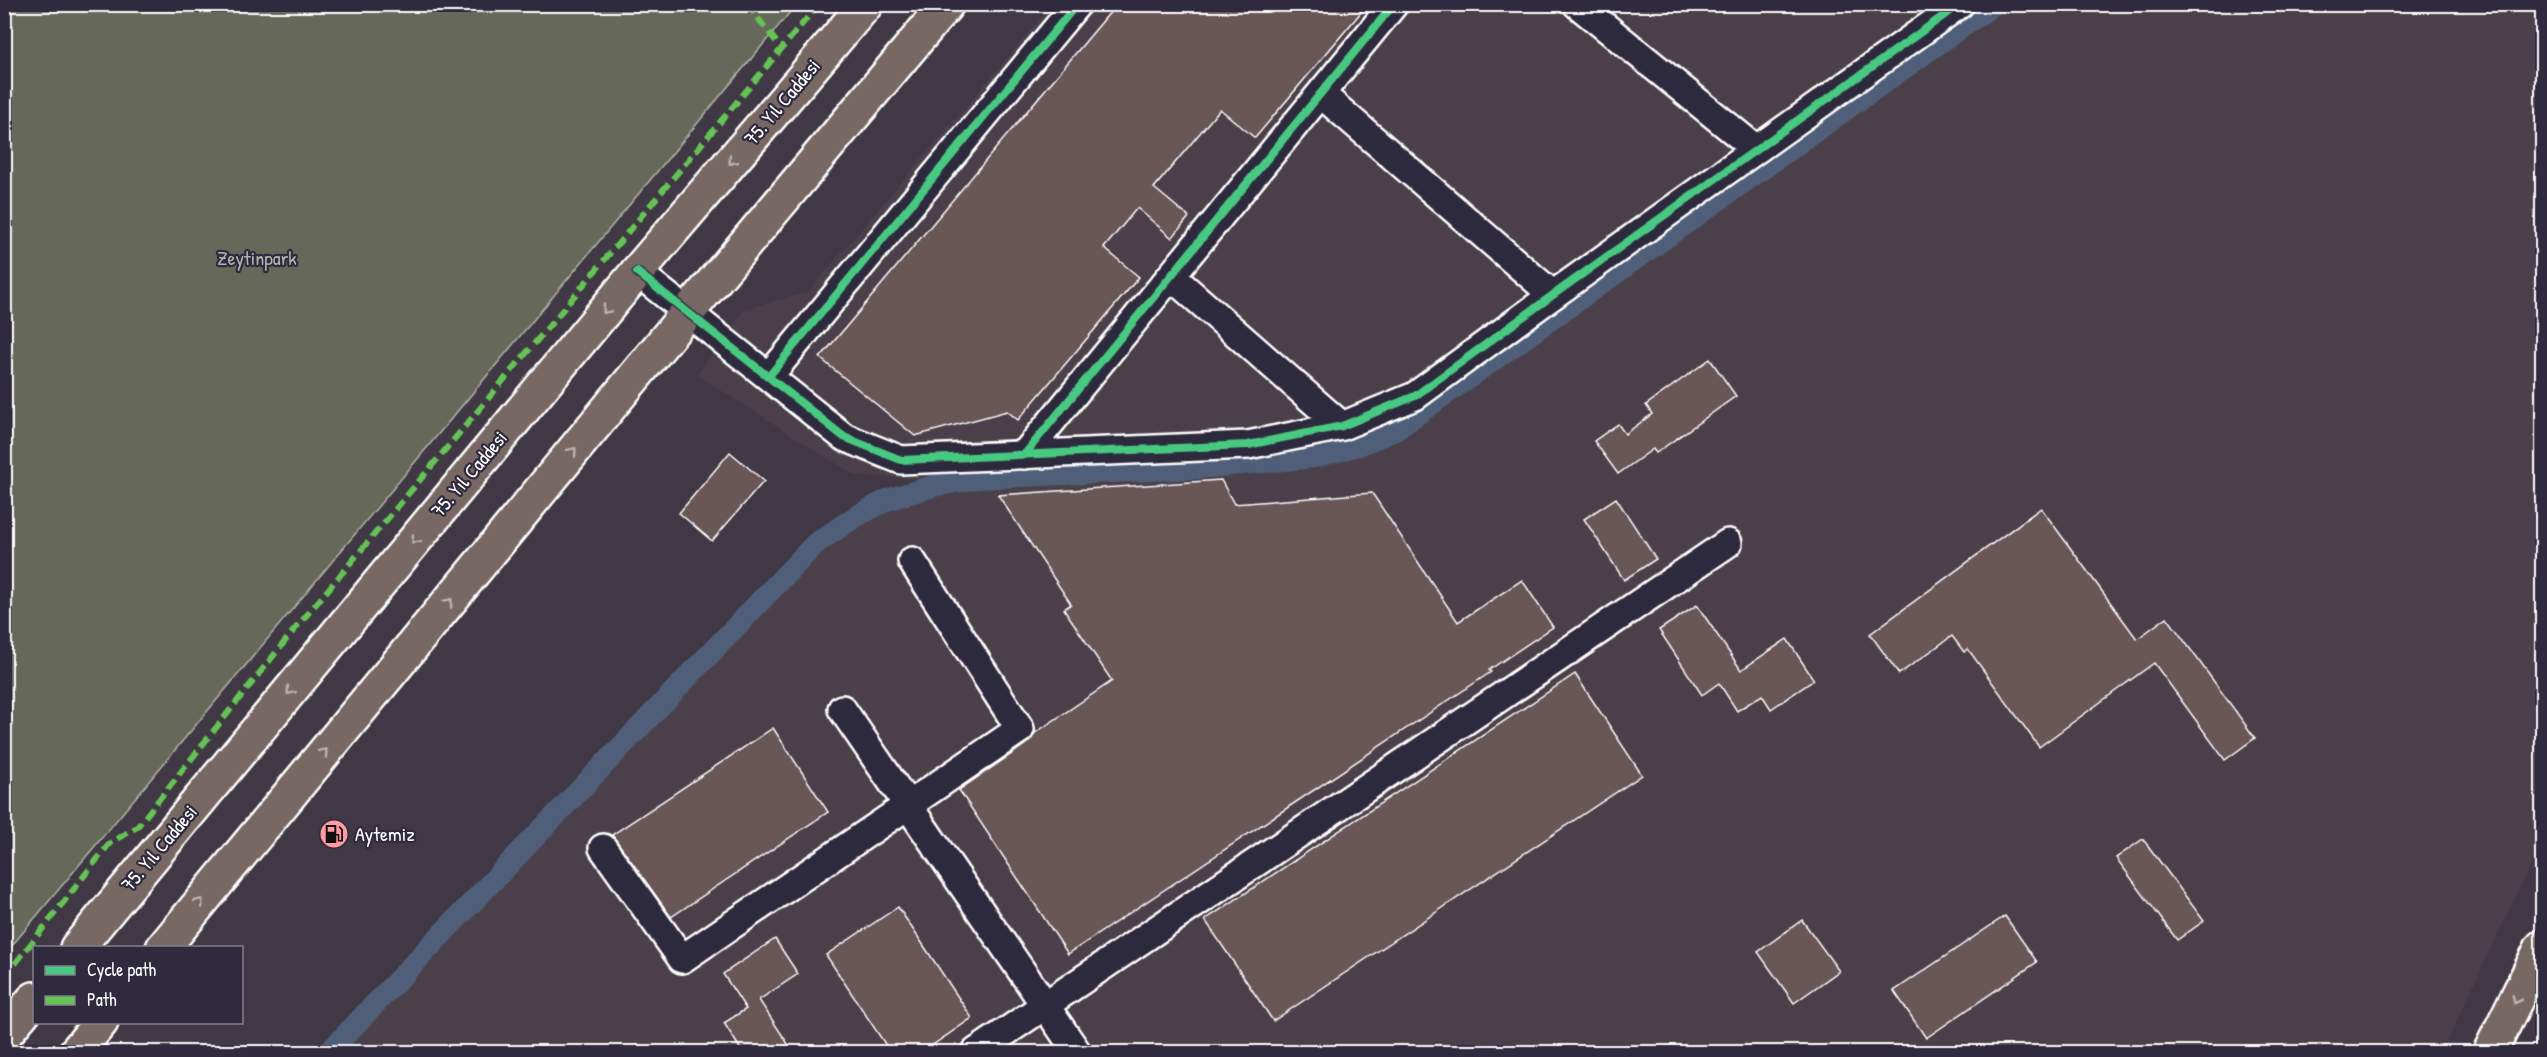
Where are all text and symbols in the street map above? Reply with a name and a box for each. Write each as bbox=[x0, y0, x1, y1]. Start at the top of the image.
street label: 75. Yıl Caddesi bbox=[738, 53, 826, 151]
one-way arrow bbox=[728, 154, 739, 165]
park label: Zeytinpark bbox=[217, 244, 297, 271]
one-way arrow bbox=[603, 303, 614, 314]
street label: 75. Yıl Caddesi bbox=[425, 425, 513, 523]
one-way arrow bbox=[566, 447, 577, 458]
one-way arrow bbox=[411, 534, 422, 545]
one-way arrow bbox=[441, 598, 452, 609]
one-way arrow bbox=[286, 684, 297, 695]
one-way arrow bbox=[317, 748, 328, 759]
street label: 75. Yıl Caddesi bbox=[115, 799, 203, 897]
fuel station icon: Aytemiz bbox=[318, 818, 350, 850]
place label: Aytemiz bbox=[355, 820, 415, 847]
one-way arrow bbox=[193, 898, 204, 909]
legend bbox=[33, 946, 243, 1024]
text: Cycle path bbox=[87, 957, 157, 982]
text: Path bbox=[87, 987, 117, 1012]
one-way arrow bbox=[2512, 993, 2524, 1004]

